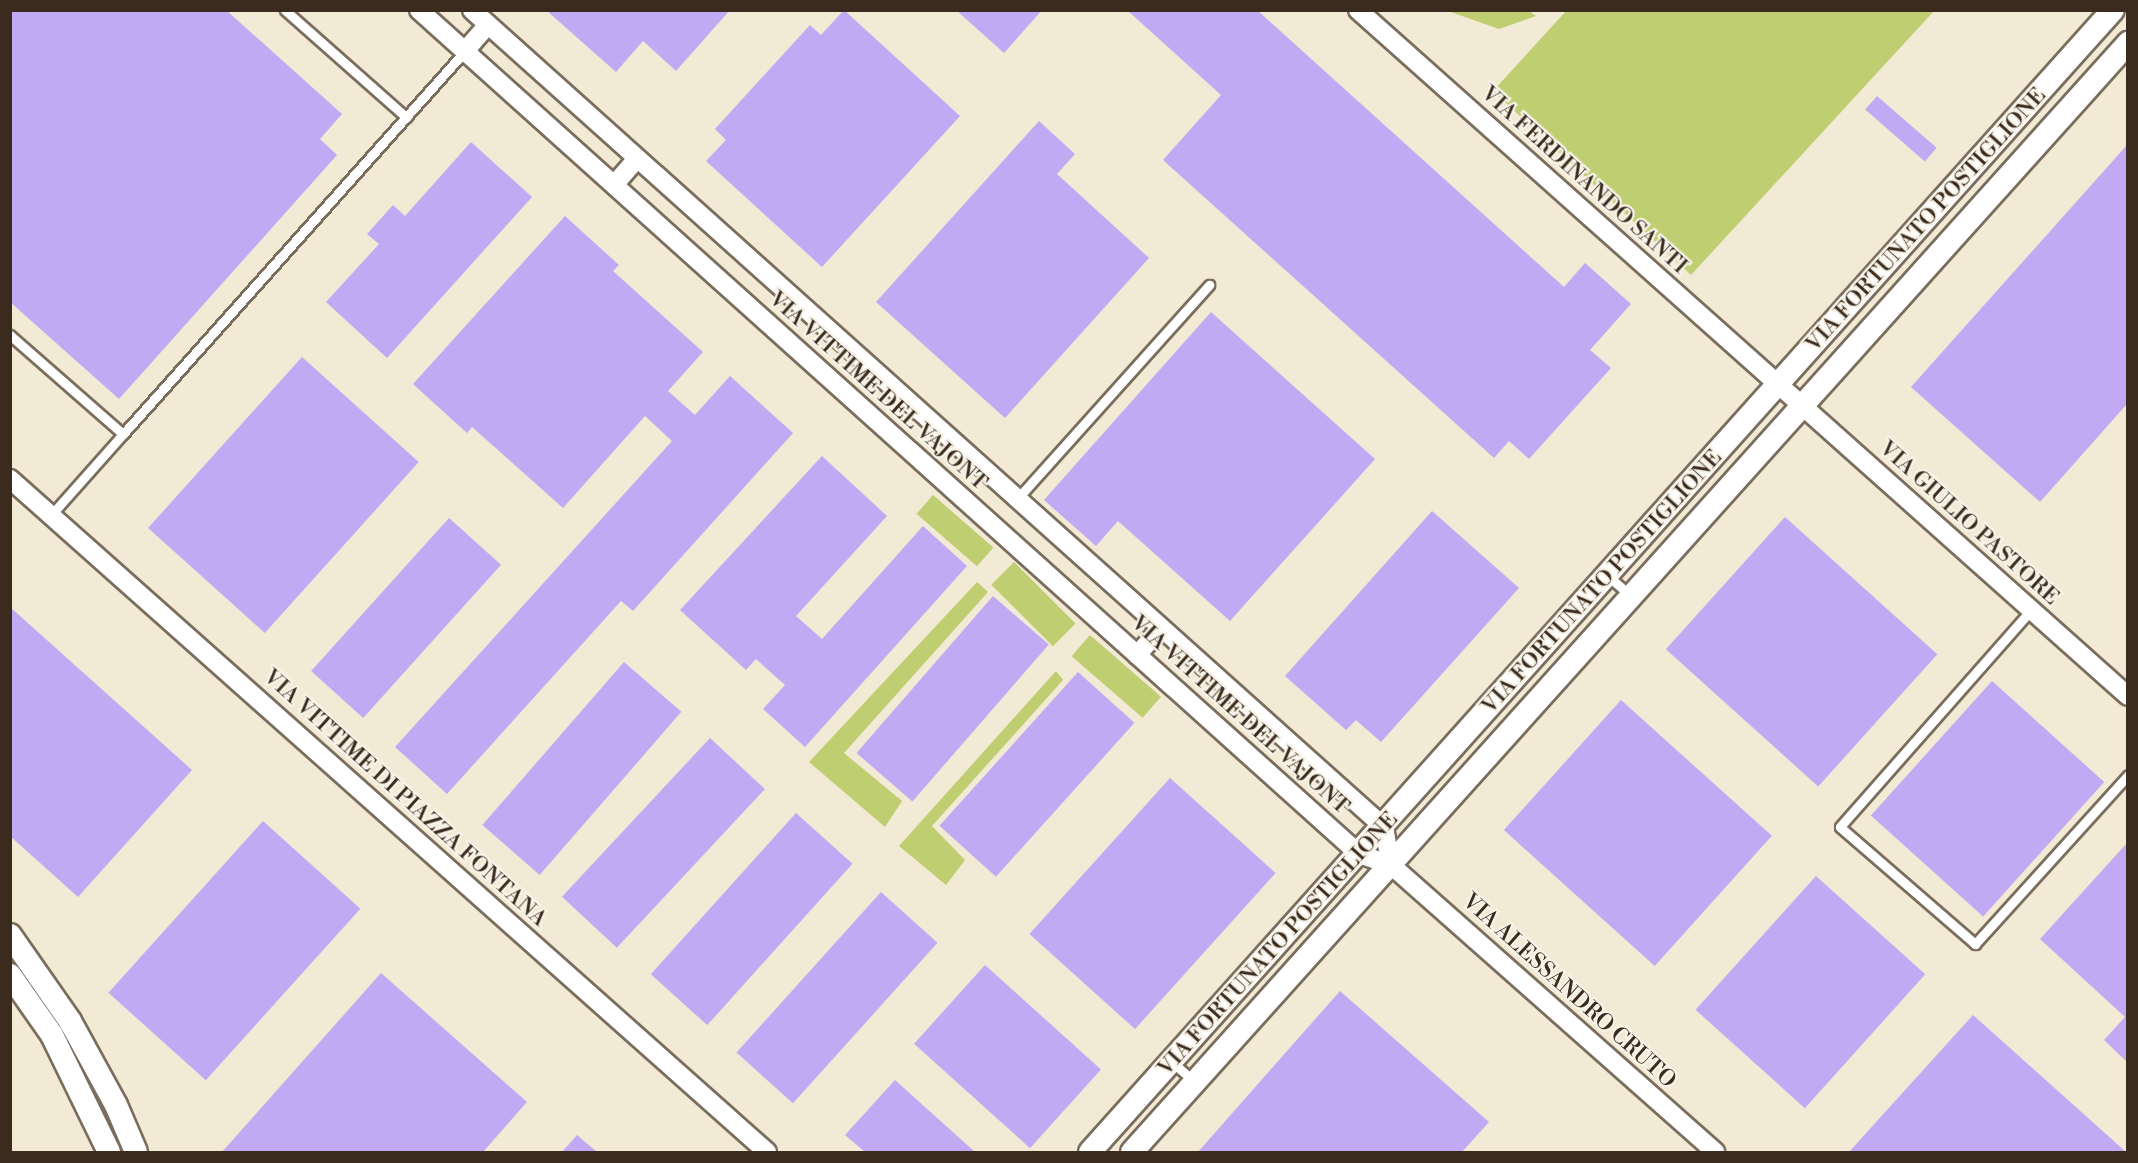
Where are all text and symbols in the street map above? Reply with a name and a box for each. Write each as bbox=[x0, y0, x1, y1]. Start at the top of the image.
street label: VIA FERDINANDO SANTI bbox=[1476, 80, 1692, 280]
street label: VIA FORTUNATO POSTIGLIONE bbox=[1800, 83, 2052, 357]
street label: VIA VITTIME DEL VAJONT bbox=[763, 286, 993, 496]
street label: VIA GIULIO PASTORE bbox=[1874, 435, 2064, 611]
street label: VIA FORTUNATO POSTIGLIONE bbox=[1476, 445, 1728, 719]
street label: VIA VITTIME DEL VAJONT bbox=[1125, 610, 1355, 820]
street label: VIA VITTIME DI PIAZZA FONTANA bbox=[258, 664, 552, 932]
street label: VIA FORTUNATO POSTIGLIONE bbox=[1152, 807, 1404, 1081]
street label: VIA ALESSANDRO CRUTO bbox=[1457, 888, 1681, 1094]

